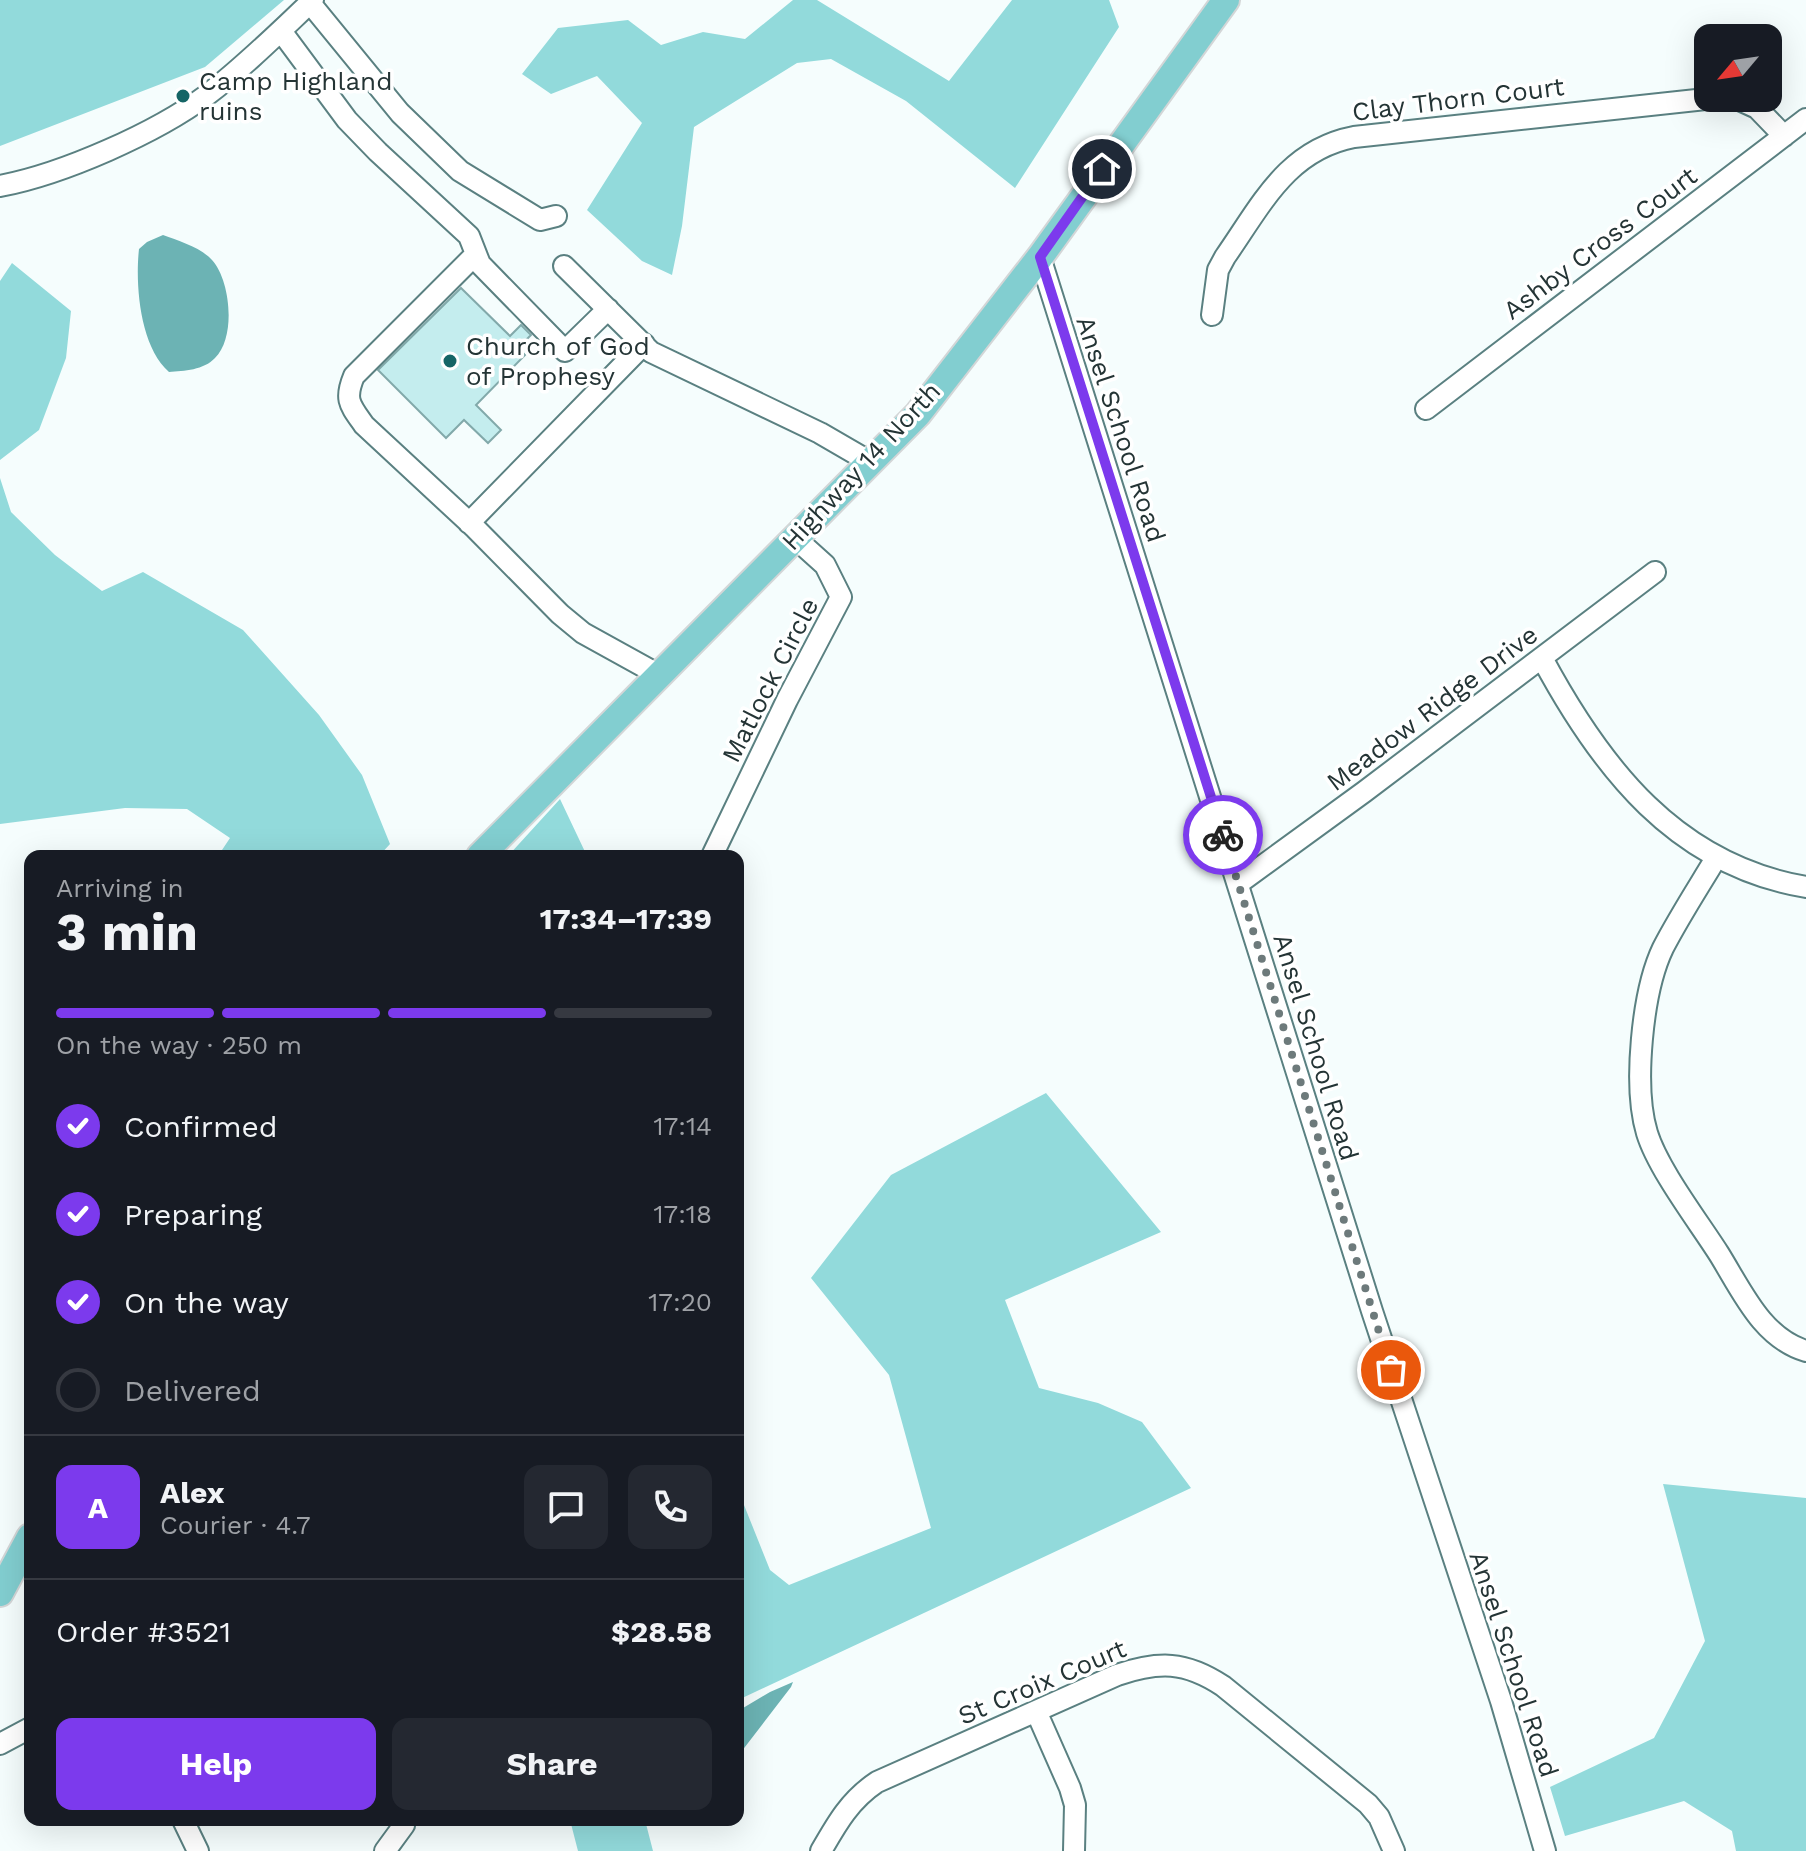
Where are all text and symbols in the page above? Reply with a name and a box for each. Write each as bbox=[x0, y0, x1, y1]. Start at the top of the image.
north arrow bbox=[1694, 24, 1782, 112]
map controls bbox=[1694, 24, 1782, 112]
place label: Camp Highland ruins bbox=[199, 66, 393, 126]
street label: Clay Thorn Court bbox=[1350, 71, 1566, 127]
marker: Camp Highland ruins bbox=[174, 87, 192, 105]
pin bbox=[1068, 135, 1136, 203]
icon: home bbox=[1080, 147, 1124, 191]
street label: Ashby Cross Court bbox=[1497, 160, 1703, 326]
street label: Ansel School Road bbox=[1070, 312, 1172, 546]
place label: Church of God of Prophesy bbox=[466, 331, 650, 391]
marker: Church of God of Prophesy bbox=[441, 352, 459, 370]
street label: Highway 14 North bbox=[776, 376, 946, 556]
street label: Matlock Circle bbox=[716, 593, 824, 767]
street label: Meadow Ridge Drive bbox=[1321, 619, 1543, 797]
courier bbox=[1183, 795, 1263, 875]
icon: bike bbox=[1201, 813, 1245, 857]
text: Arriving in bbox=[56, 873, 184, 903]
text: 17:34–17:39 bbox=[540, 901, 712, 936]
text: 3 min bbox=[56, 902, 198, 963]
street label: Ansel School Road bbox=[1267, 930, 1365, 1164]
text: On the way · 250 m bbox=[56, 1030, 302, 1060]
icon: check bbox=[56, 1104, 100, 1148]
text: Confirmed bbox=[124, 1109, 278, 1144]
text: 17:14 bbox=[654, 1111, 712, 1141]
icon: check bbox=[56, 1192, 100, 1236]
text: Preparing bbox=[124, 1197, 262, 1232]
text: 17:18 bbox=[653, 1199, 712, 1229]
icon: check bbox=[56, 1280, 100, 1324]
text: On the way bbox=[124, 1285, 289, 1320]
text: 17:20 bbox=[648, 1287, 712, 1317]
pin bbox=[1357, 1336, 1425, 1404]
icon: bag bbox=[1369, 1348, 1413, 1392]
text: Delivered bbox=[124, 1373, 261, 1408]
button: chat bbox=[524, 1465, 608, 1549]
button: phone bbox=[628, 1465, 712, 1549]
text: Alex bbox=[160, 1475, 224, 1510]
text: A bbox=[88, 1490, 108, 1525]
text: Courier · 4.7 bbox=[160, 1510, 310, 1540]
street label: Ansel School Road bbox=[1463, 1547, 1565, 1781]
text: Order #3521 bbox=[56, 1614, 231, 1649]
text: $28.58 bbox=[611, 1614, 712, 1649]
street label: St Croix Court bbox=[954, 1633, 1131, 1731]
button: Help bbox=[56, 1718, 376, 1810]
button: Share bbox=[392, 1718, 712, 1810]

